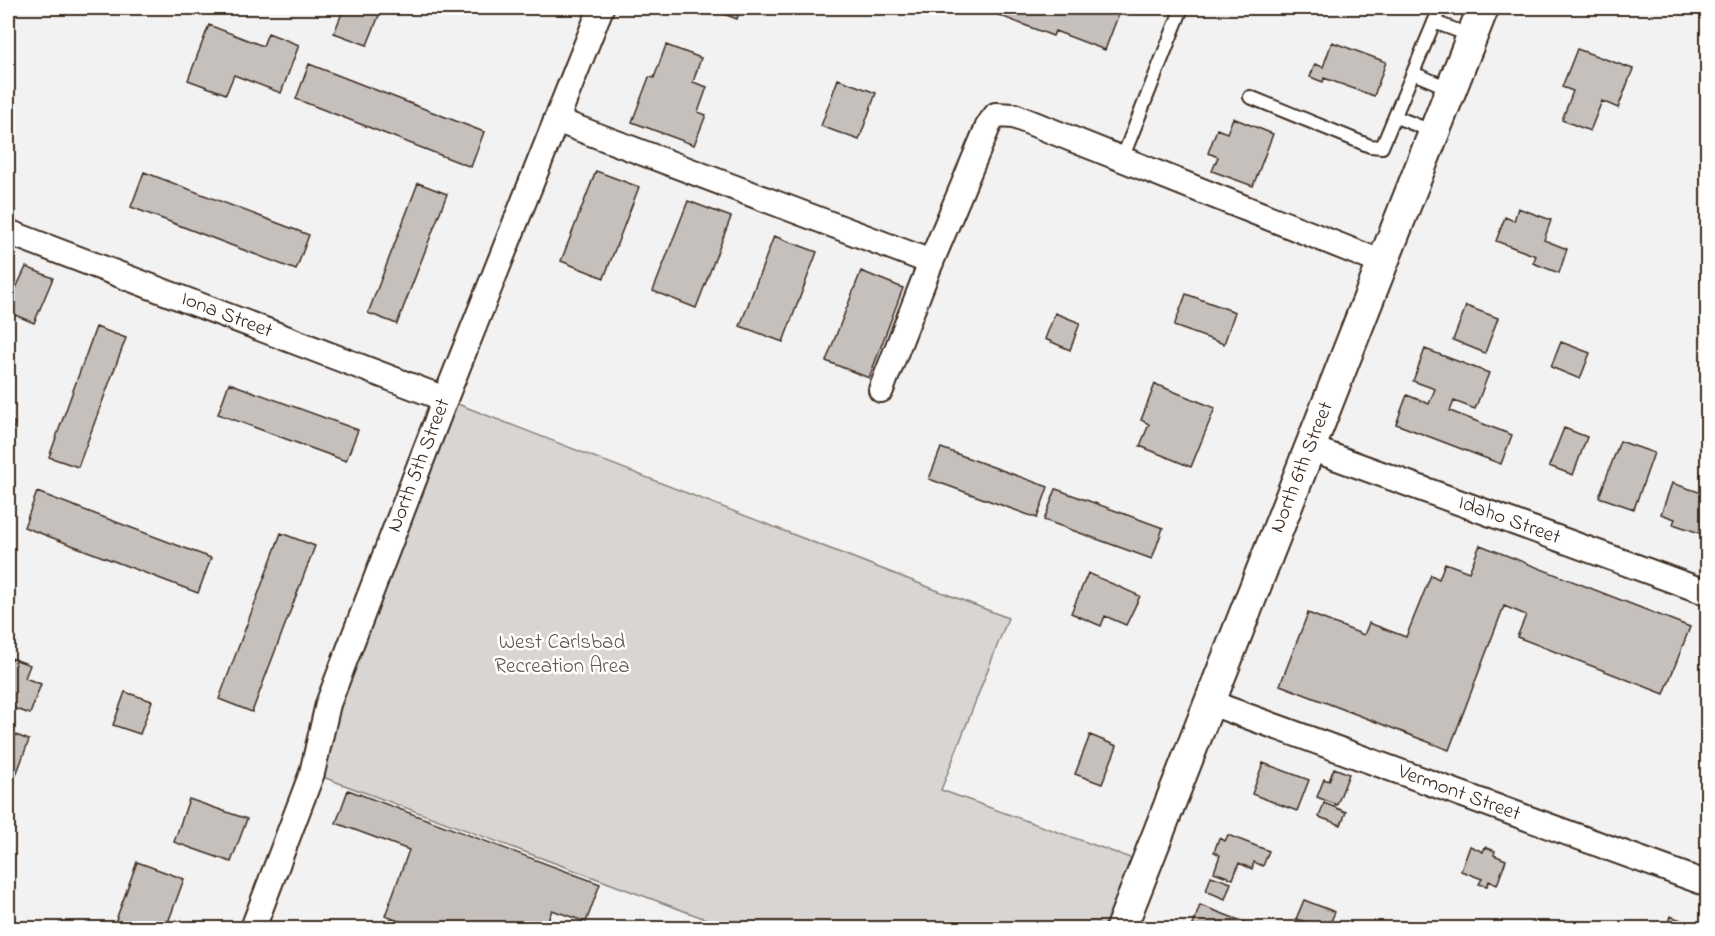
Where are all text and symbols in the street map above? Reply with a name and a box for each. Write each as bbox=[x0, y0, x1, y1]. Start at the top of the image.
street label: Iona Street bbox=[176, 284, 277, 347]
street label: North 5th Street bbox=[380, 394, 459, 537]
street label: North 6th Street bbox=[1263, 397, 1342, 537]
street label: Idaho Street bbox=[1454, 488, 1565, 553]
park label: West Carlsbad Recreation Area bbox=[494, 628, 630, 682]
street label: Vermont Street bbox=[1393, 757, 1525, 829]

